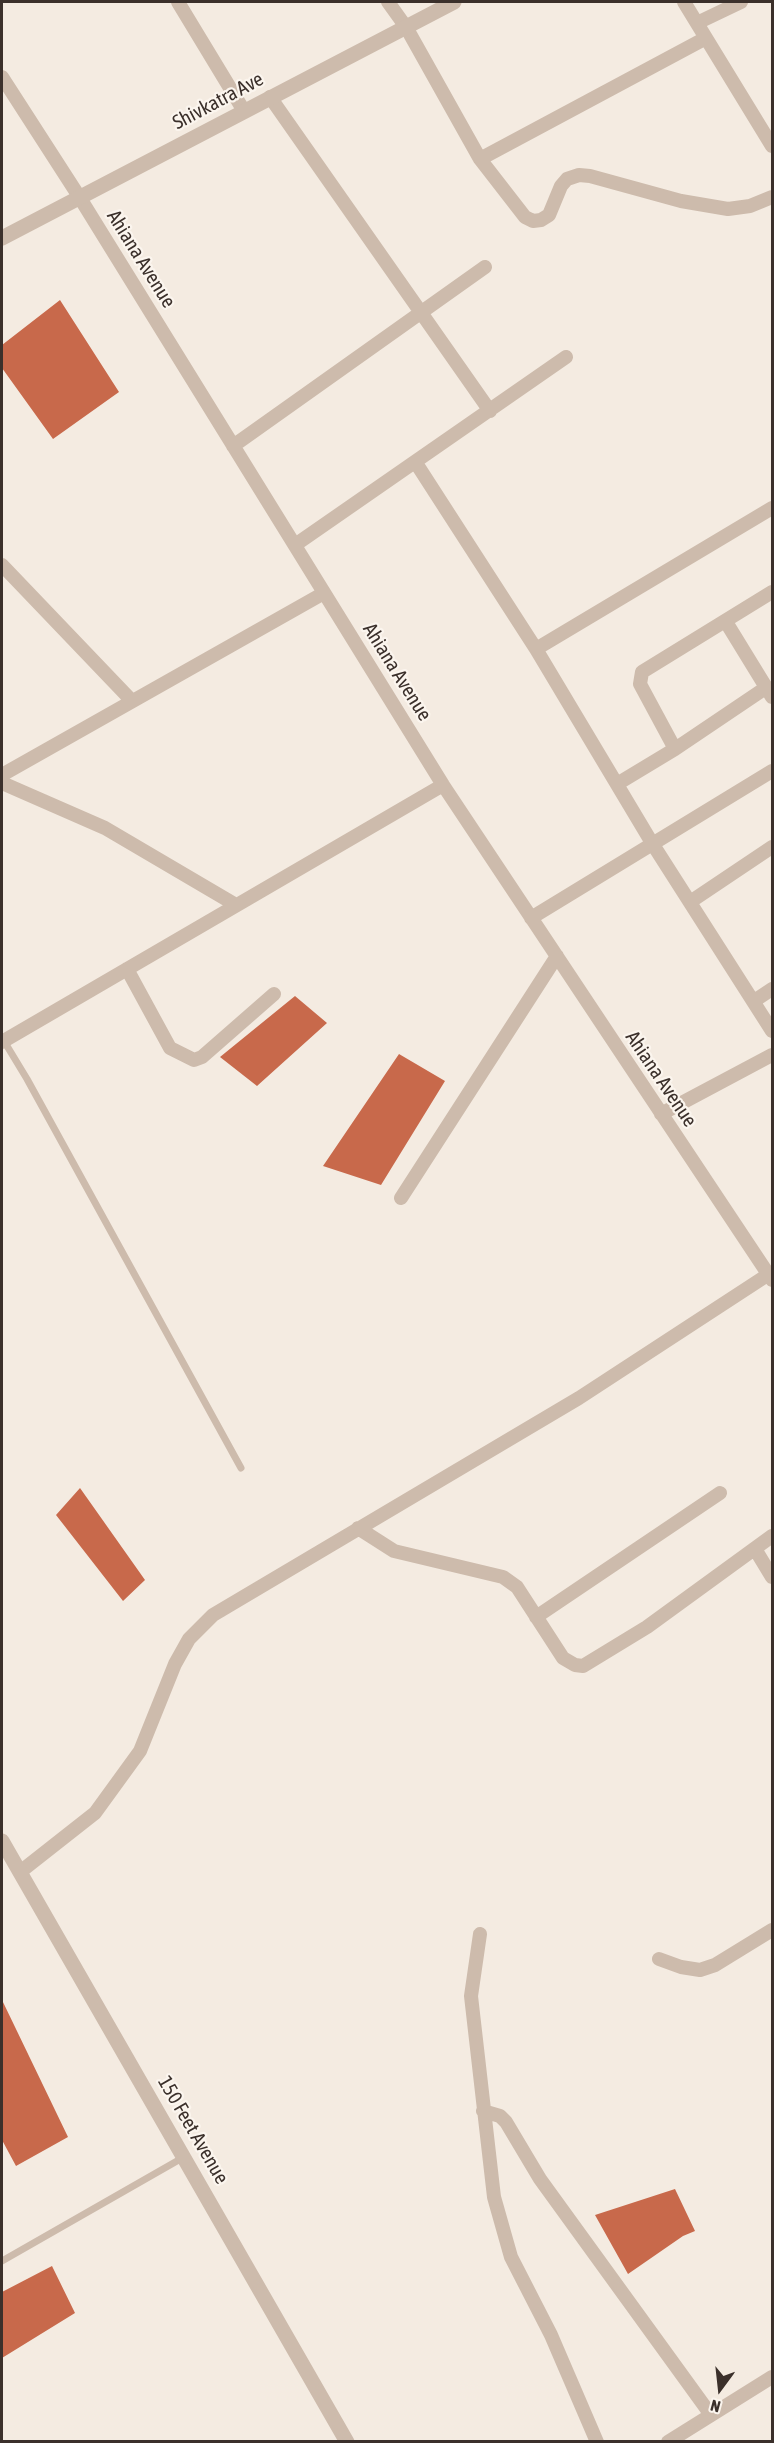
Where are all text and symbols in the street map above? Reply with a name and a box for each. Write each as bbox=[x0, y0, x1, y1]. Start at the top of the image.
street label: Shivkatra Ave bbox=[169, 67, 267, 135]
street label: Ahiana Avenue bbox=[102, 206, 180, 312]
street label: Ahiana Avenue bbox=[358, 619, 436, 725]
street label: Ahiana Avenue bbox=[620, 1026, 702, 1132]
street label: 150 Feet Avenue bbox=[152, 2072, 234, 2188]
north arrow bbox=[690, 2359, 750, 2419]
text: N bbox=[708, 2396, 722, 2416]

